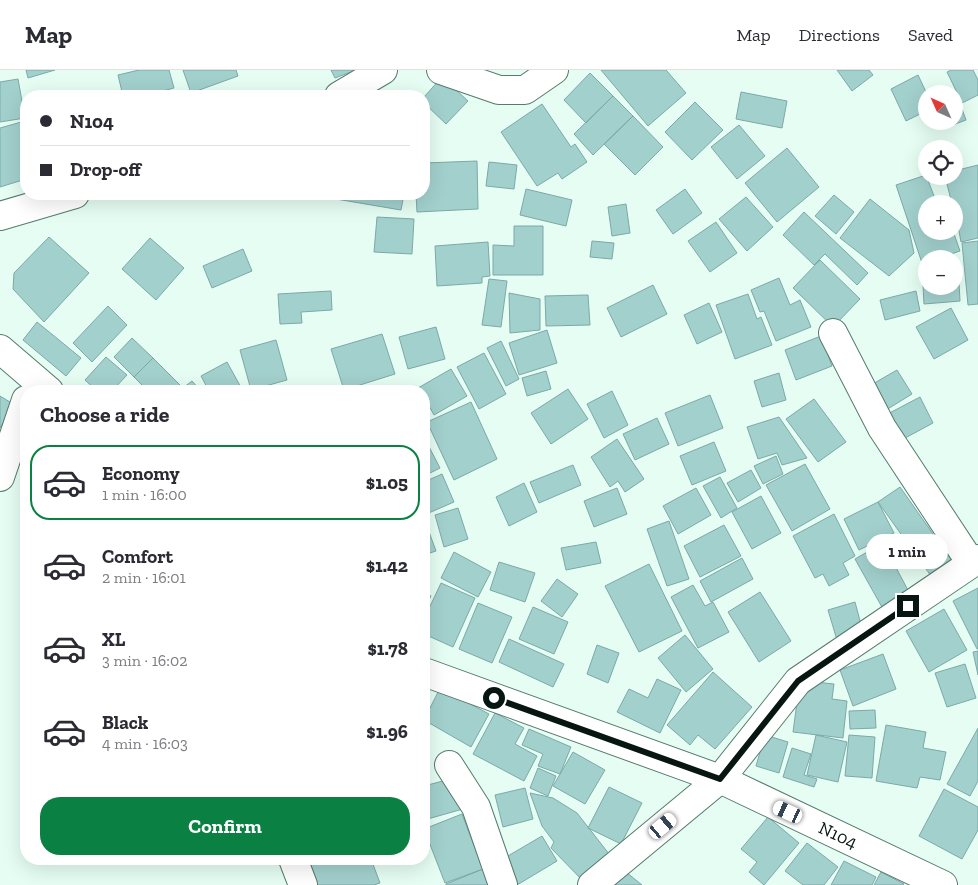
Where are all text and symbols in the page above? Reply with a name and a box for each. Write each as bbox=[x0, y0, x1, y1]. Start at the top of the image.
text: Map bbox=[25, 20, 72, 49]
text: Map bbox=[736, 24, 771, 46]
text: Directions bbox=[799, 24, 880, 46]
text: Saved bbox=[908, 24, 953, 46]
north arrow bbox=[918, 85, 962, 130]
map controls bbox=[918, 85, 963, 295]
text: N104 bbox=[70, 110, 114, 133]
button: locate bbox=[918, 140, 963, 185]
text: Drop-off bbox=[70, 158, 141, 181]
button: + bbox=[918, 195, 963, 240]
button: − bbox=[918, 250, 963, 295]
text: Choose a ride bbox=[40, 401, 170, 428]
icon: car bbox=[42, 460, 87, 505]
text: Economy bbox=[102, 462, 180, 485]
text: $1.05 bbox=[366, 471, 408, 494]
text: 1 min · 16:00 bbox=[102, 485, 187, 504]
callout: 1 min bbox=[867, 534, 949, 568]
text: 1 min bbox=[888, 542, 926, 561]
icon: car bbox=[42, 543, 87, 588]
text: Comfort bbox=[102, 545, 173, 568]
text: $1.42 bbox=[366, 554, 408, 577]
text: 2 min · 16:01 bbox=[102, 568, 186, 587]
route end bbox=[897, 595, 919, 617]
icon: car bbox=[42, 626, 87, 671]
text: XL bbox=[102, 628, 125, 651]
text: $1.78 bbox=[368, 637, 408, 660]
text: 3 min · 16:02 bbox=[102, 651, 187, 670]
route start bbox=[483, 687, 505, 709]
icon: car bbox=[42, 709, 87, 754]
text: Black bbox=[102, 711, 148, 734]
text: $1.96 bbox=[366, 720, 408, 743]
text: 4 min · 16:03 bbox=[102, 734, 188, 753]
button: Confirm bbox=[40, 797, 410, 855]
car bbox=[771, 799, 804, 825]
car bbox=[646, 811, 679, 841]
street label: N104 bbox=[815, 817, 861, 854]

